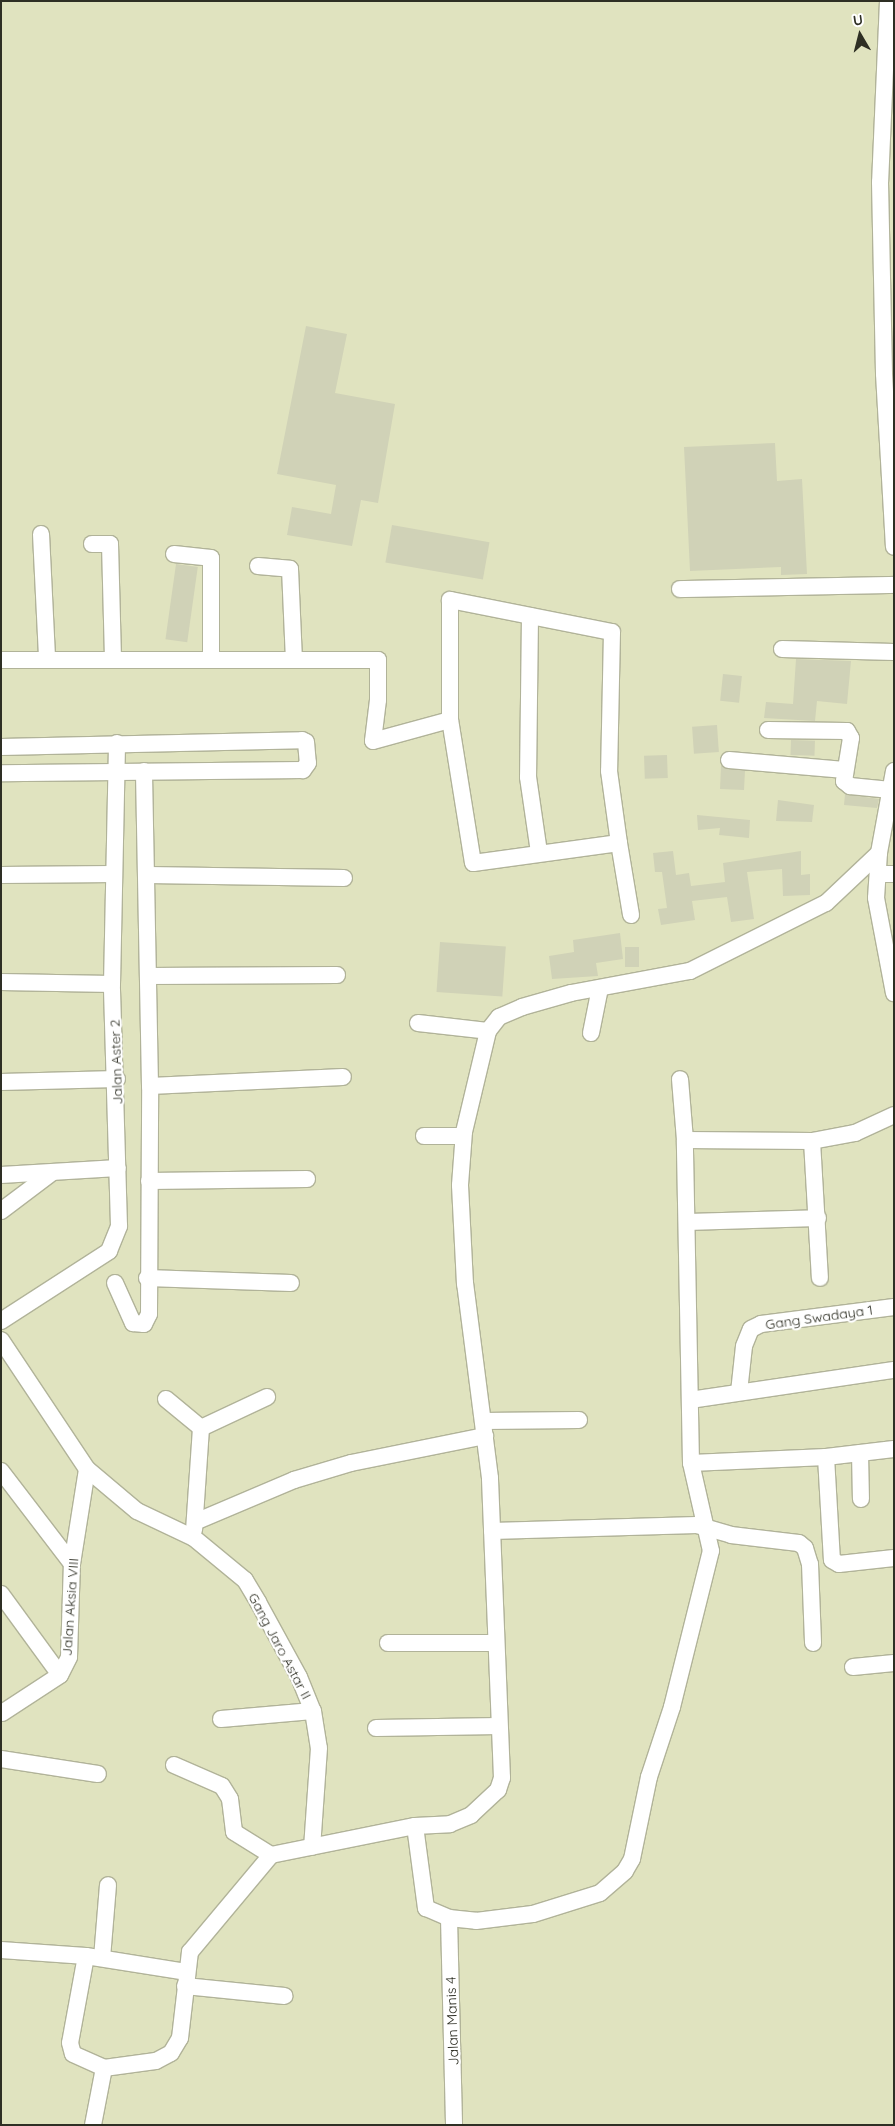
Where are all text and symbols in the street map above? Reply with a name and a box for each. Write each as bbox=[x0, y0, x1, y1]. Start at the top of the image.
north arrow bbox=[835, 10, 885, 60]
text: U bbox=[852, 11, 864, 30]
street label: Jalan Aster 2 bbox=[106, 1019, 126, 1105]
street label: Gang Swadaya 1 bbox=[764, 1301, 874, 1333]
street label: Jalan Aksia VIII bbox=[58, 1557, 82, 1657]
street label: Gang Jaro Astar II bbox=[245, 1590, 315, 1702]
street label: Jalan Manis 4 bbox=[442, 1976, 462, 2066]

